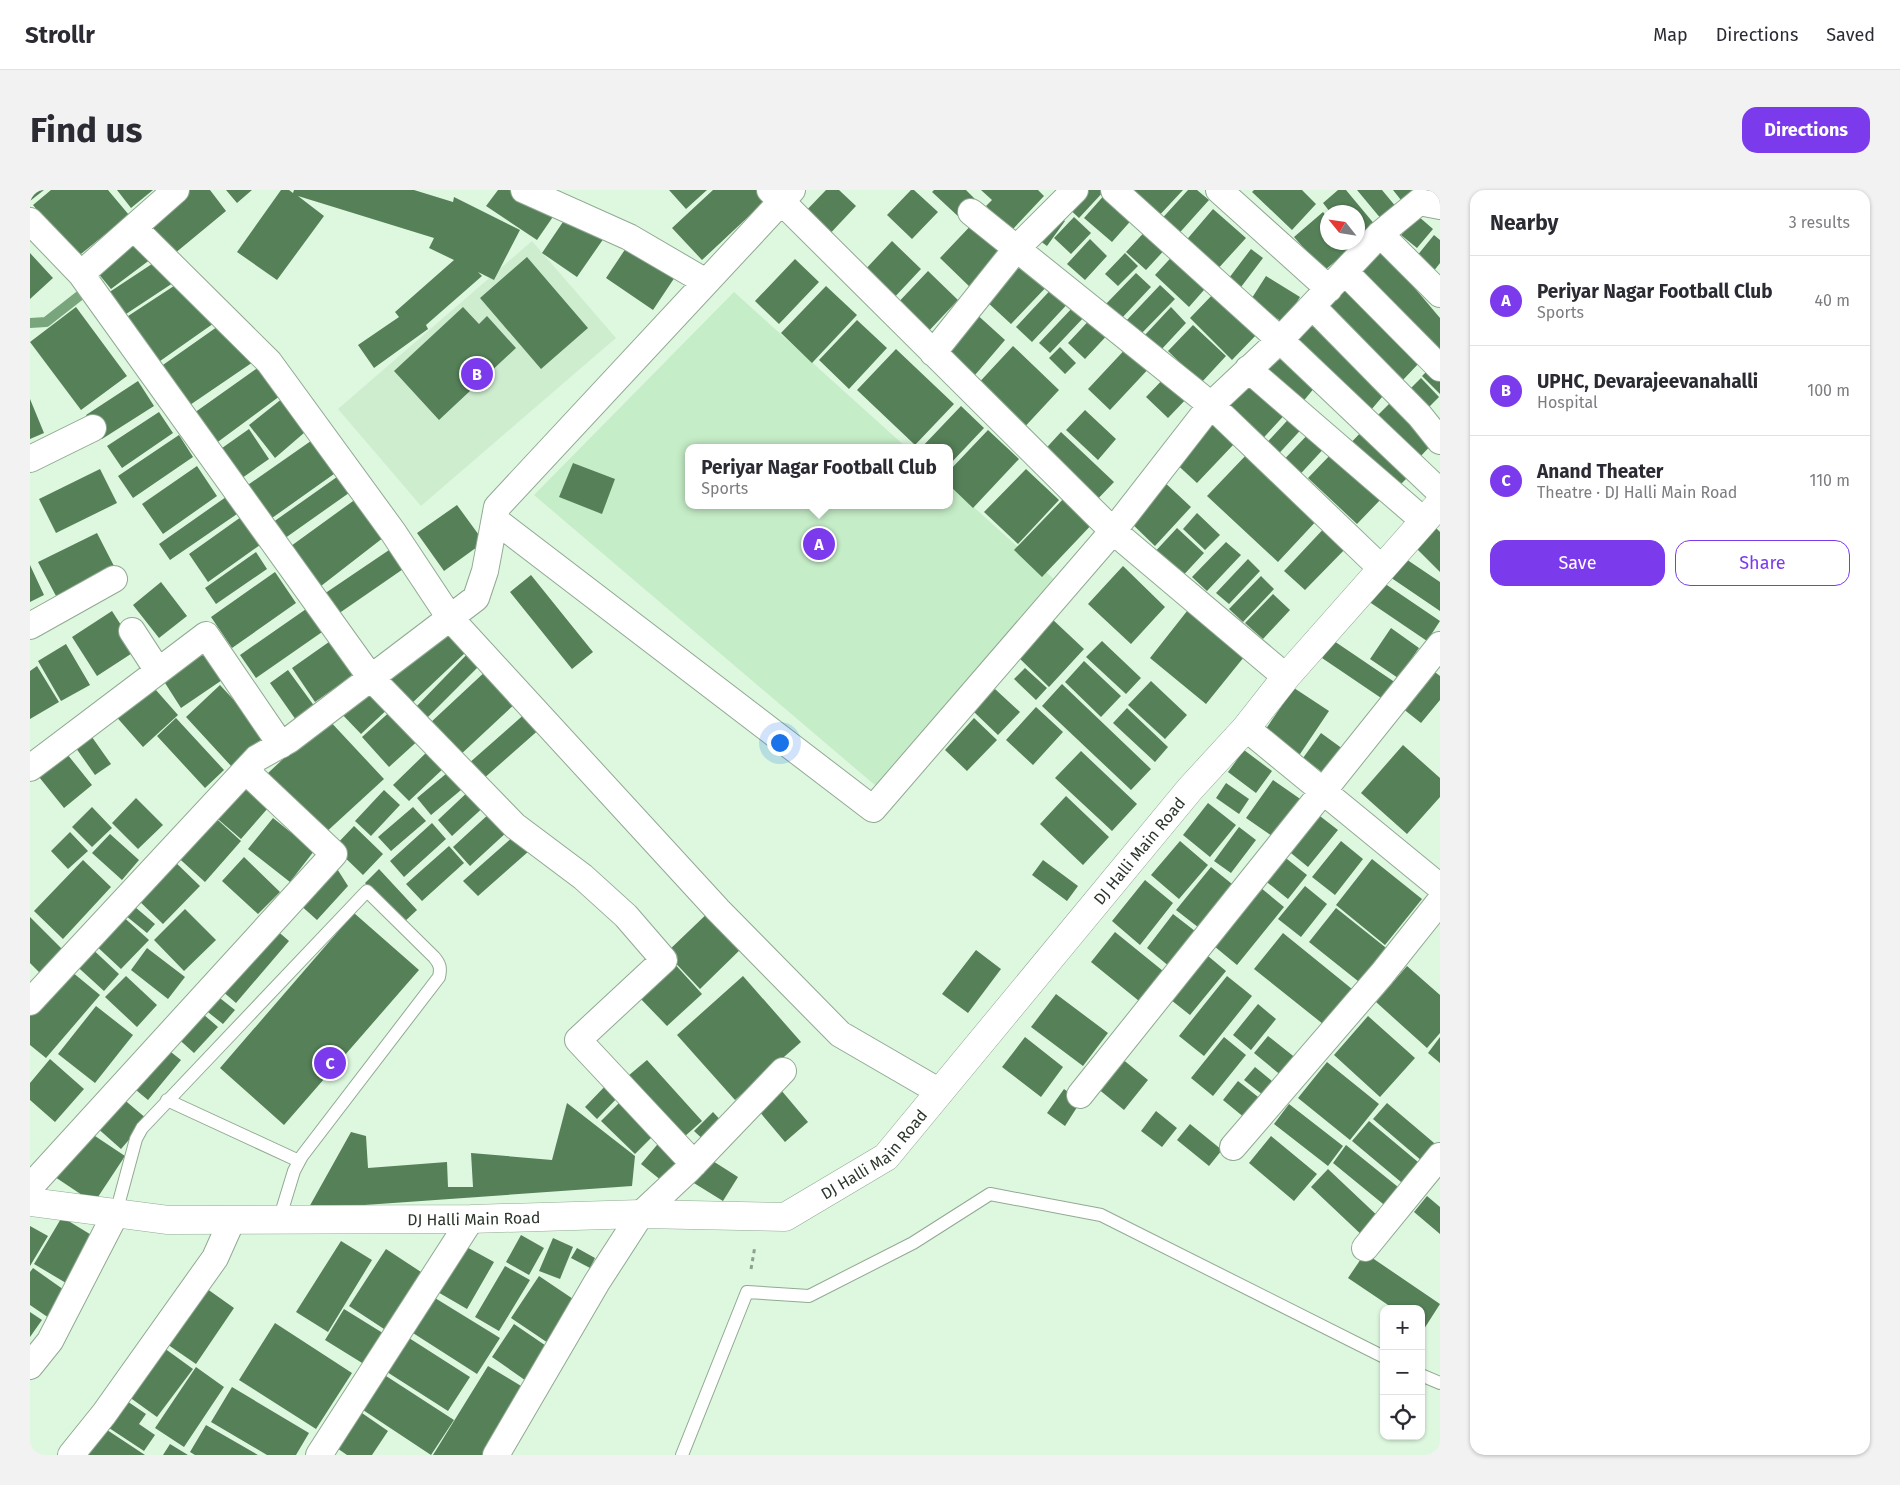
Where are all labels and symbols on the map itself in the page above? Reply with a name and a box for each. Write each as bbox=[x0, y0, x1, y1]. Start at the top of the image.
north arrow bbox=[1320, 205, 1365, 250]
pin: B bbox=[461, 355, 493, 393]
pin: A bbox=[803, 525, 835, 563]
your location bbox=[767, 730, 793, 756]
street label: DJ Halli Main Road bbox=[1090, 794, 1189, 908]
pin: C bbox=[314, 1044, 346, 1082]
street label: DJ Halli Main Road bbox=[817, 1106, 931, 1204]
street label: DJ Halli Main Road bbox=[407, 1208, 541, 1229]

